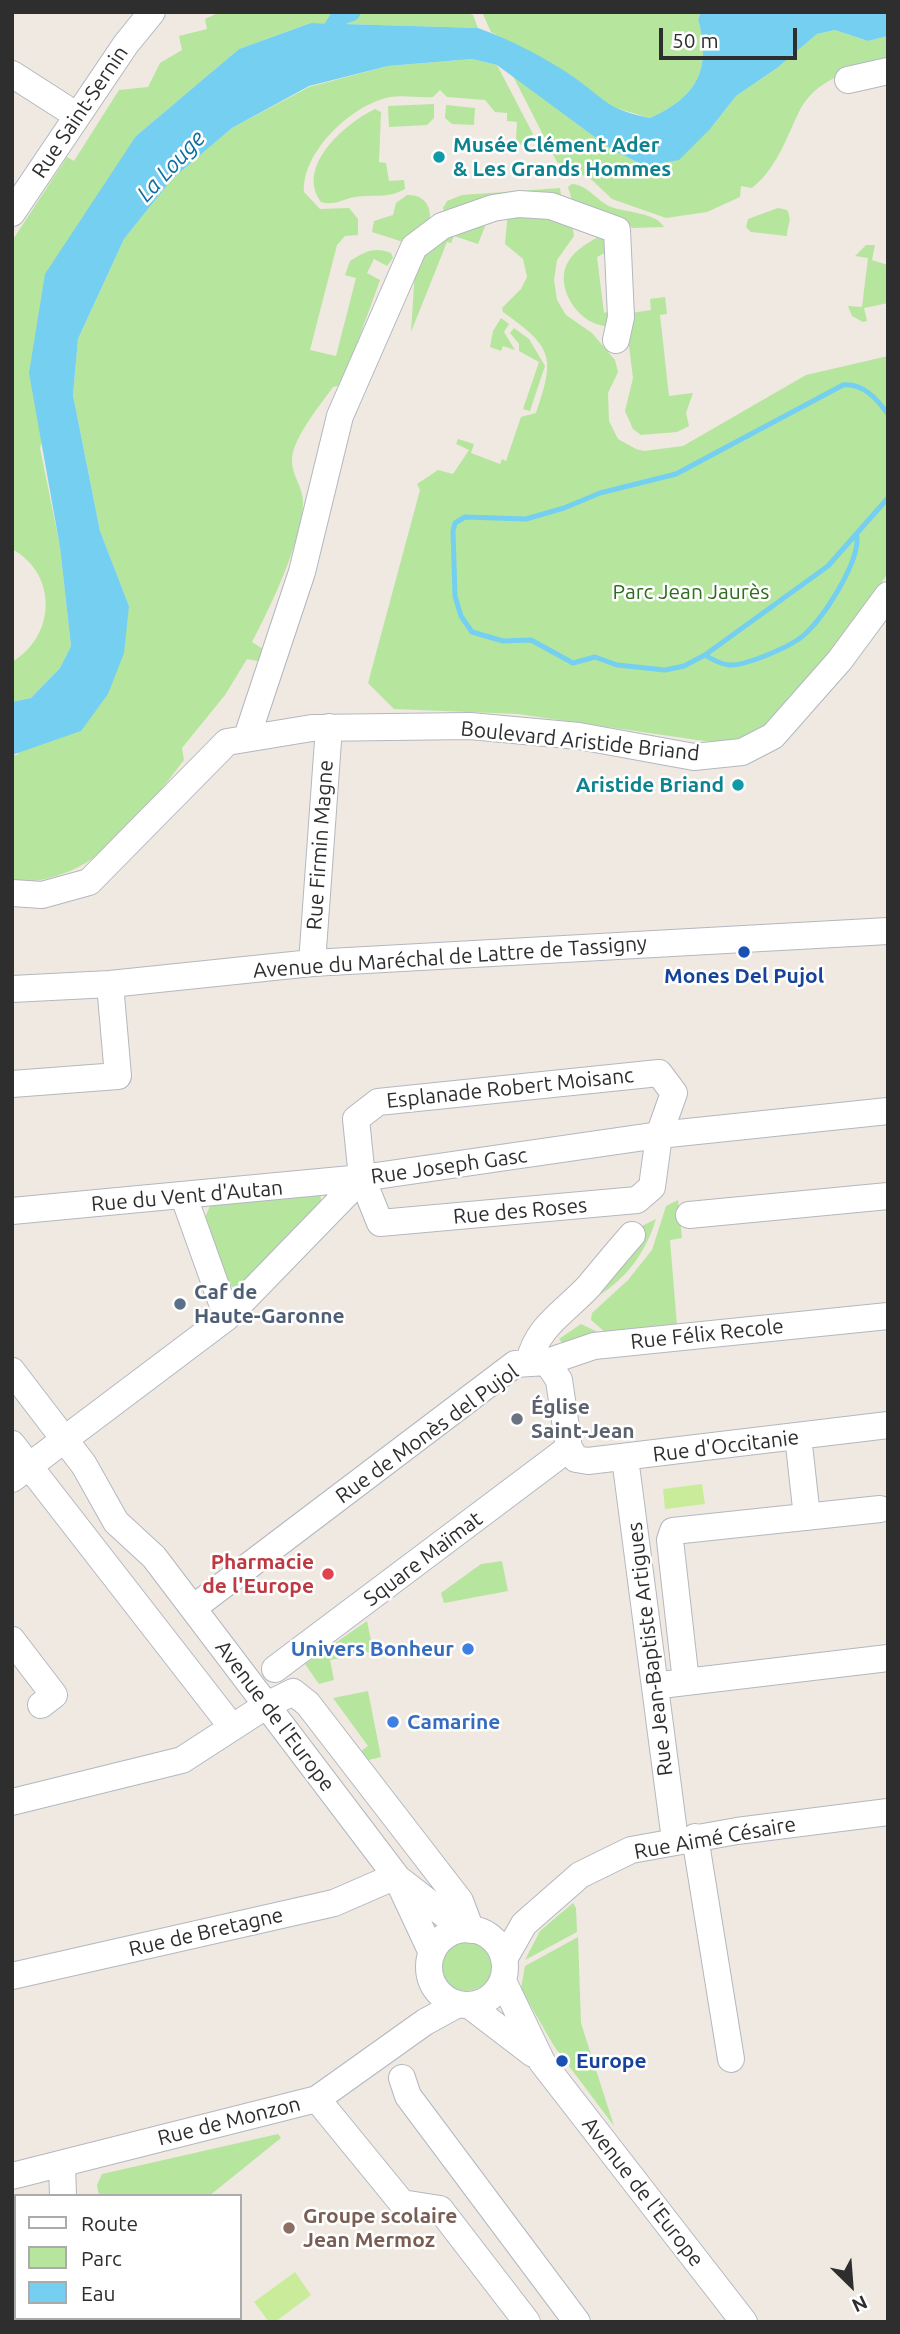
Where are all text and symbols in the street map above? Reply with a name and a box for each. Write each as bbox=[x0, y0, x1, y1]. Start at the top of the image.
scale bar bbox=[662, 14, 800, 58]
text: 50 m bbox=[672, 28, 719, 52]
street label: Rue Saint-Sernin bbox=[27, 41, 133, 183]
water label: La Louge bbox=[131, 125, 211, 207]
place label: Musée Clément Ader & Les Grands Hommes bbox=[453, 132, 671, 182]
marker: Musée Clément Ader & Les Grands Hommes bbox=[431, 149, 447, 165]
park label: Parc Jean Jaurès bbox=[613, 579, 769, 605]
street label: Boulevard Aristide Briand bbox=[459, 716, 701, 766]
street label: Rue Firmin Magne bbox=[301, 759, 339, 931]
place label: Aristide Briand bbox=[576, 772, 724, 798]
marker: Aristide Briand bbox=[730, 777, 746, 793]
street label: Avenue du Maréchal de Lattre de Tassigny bbox=[252, 931, 648, 983]
marker: Mones Del Pujol bbox=[736, 944, 752, 960]
place label: Mones Del Pujol bbox=[664, 963, 824, 989]
street label: Esplanade Robert Moisanc bbox=[385, 1062, 635, 1114]
street label: Rue Joseph Gasc bbox=[369, 1143, 529, 1189]
street label: Rue du Vent d'Autan bbox=[90, 1175, 284, 1217]
street label: Rue des Roses bbox=[452, 1193, 588, 1229]
place label: Caf de Haute-Garonne bbox=[194, 1279, 345, 1329]
marker: Caf de Haute-Garonne bbox=[172, 1296, 188, 1312]
street label: Rue Félix Recole bbox=[629, 1313, 785, 1355]
street label: Rue de Monès del Pujol bbox=[331, 1359, 523, 1509]
place label: Église Saint-Jean bbox=[531, 1394, 635, 1444]
marker: Église Saint-Jean bbox=[509, 1411, 525, 1427]
street label: Rue d'Occitanie bbox=[651, 1425, 801, 1467]
street label: Square Maïmat bbox=[359, 1506, 487, 1612]
street label: Rue Jean-Baptiste Artigues bbox=[622, 1521, 678, 1777]
place label: Pharmacie de l'Europe bbox=[202, 1549, 314, 1599]
marker: Pharmacie de l'Europe bbox=[320, 1566, 336, 1582]
street label: Avenue de l'Europe bbox=[210, 1636, 340, 1796]
place label: Univers Bonheur bbox=[291, 1636, 454, 1662]
marker: Univers Bonheur bbox=[460, 1641, 476, 1657]
place label: Camarine bbox=[407, 1709, 500, 1735]
marker: Camarine bbox=[385, 1714, 401, 1730]
street label: Rue Aimé Césaire bbox=[632, 1811, 798, 1865]
street label: Rue de Bretagne bbox=[126, 1902, 286, 1962]
place label: Europe bbox=[576, 2048, 647, 2074]
marker: Europe bbox=[554, 2053, 570, 2069]
street label: Rue de Monzon bbox=[155, 2091, 303, 2151]
street label: Avenue de l'Europe bbox=[577, 2112, 709, 2272]
legend bbox=[14, 2194, 242, 2320]
place label: Groupe scolaire Jean Mermoz bbox=[303, 2203, 457, 2253]
text: Route bbox=[81, 2211, 138, 2235]
marker: Groupe scolaire Jean Mermoz bbox=[281, 2220, 297, 2236]
text: Parc bbox=[81, 2246, 122, 2270]
north arrow bbox=[816, 2250, 886, 2320]
text: Eau bbox=[81, 2281, 116, 2305]
text: N bbox=[849, 2291, 871, 2317]

